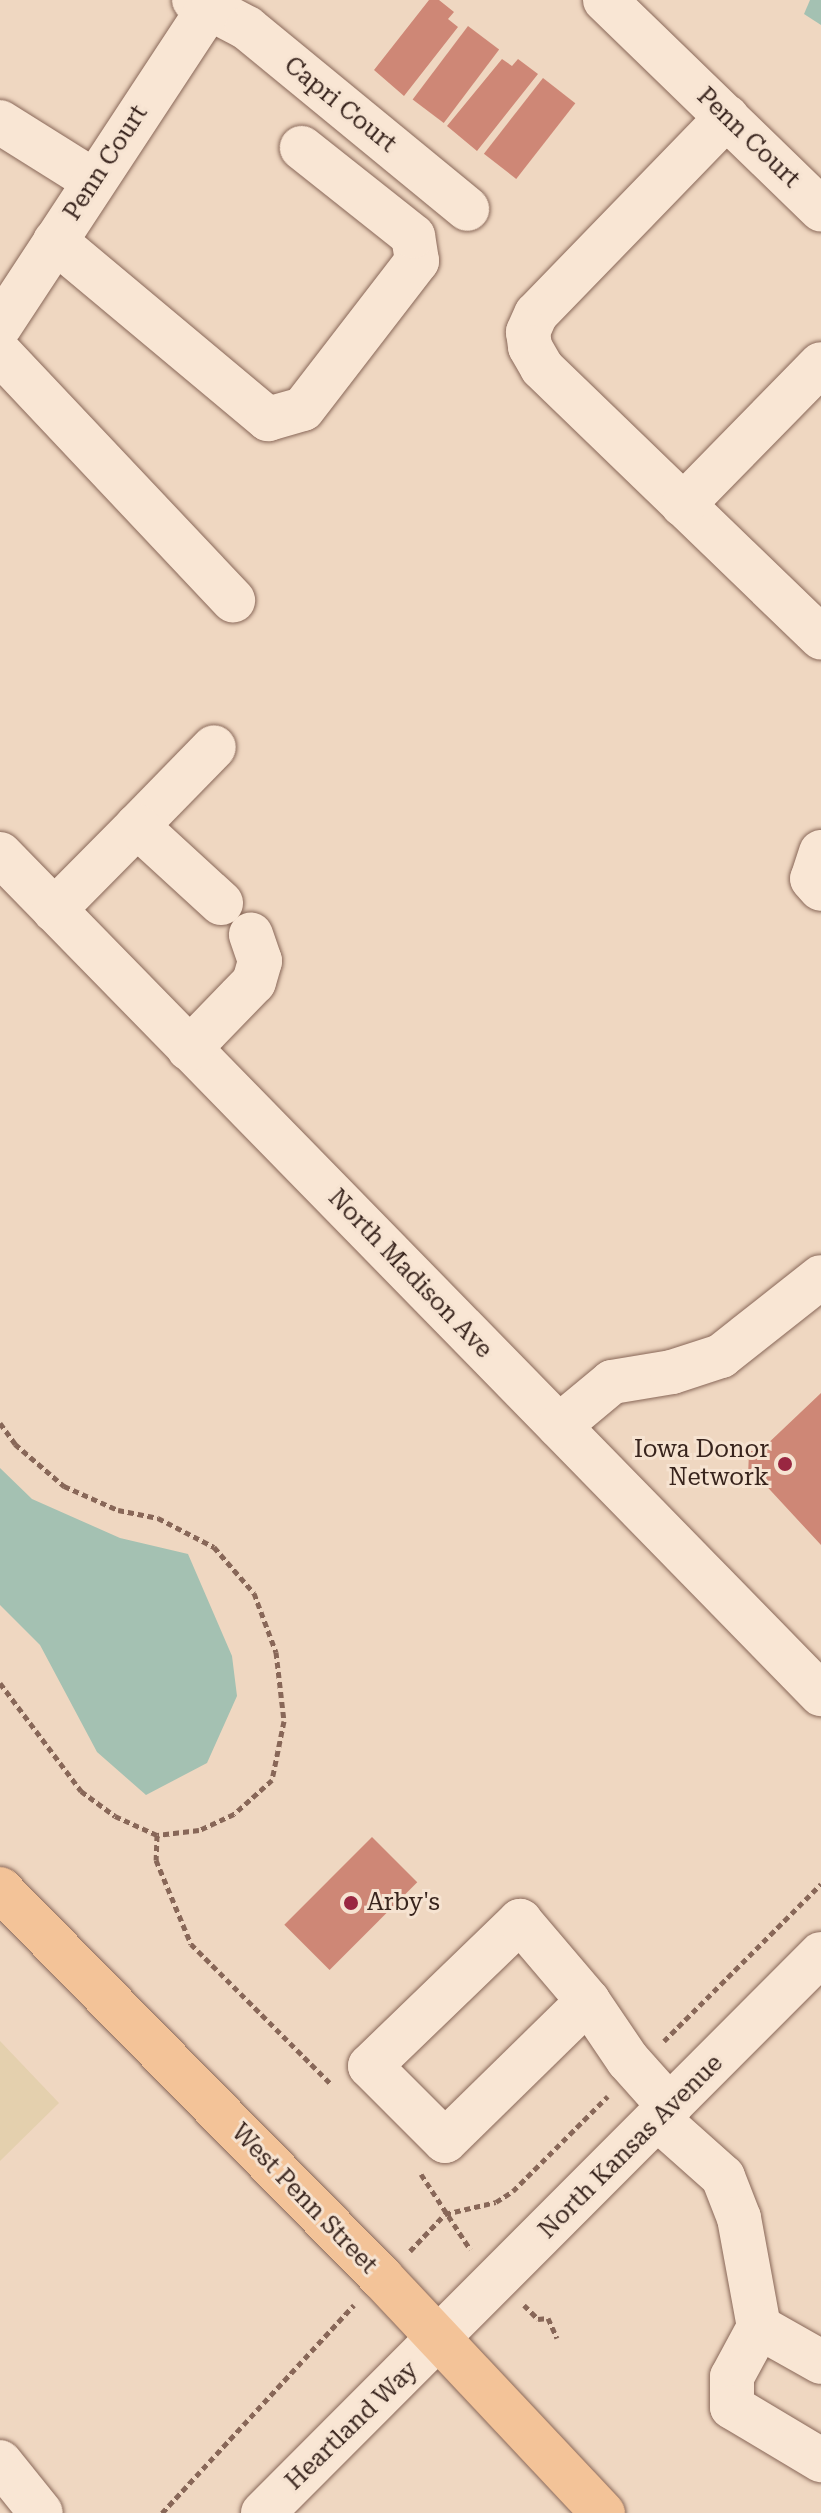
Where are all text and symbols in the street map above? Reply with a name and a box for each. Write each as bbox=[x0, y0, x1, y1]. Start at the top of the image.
street label: Capri Court bbox=[278, 51, 402, 159]
street label: Penn Court bbox=[691, 82, 805, 194]
street label: Penn Court bbox=[58, 100, 154, 226]
street label: North Madison Ave bbox=[322, 1184, 498, 1364]
place label: Iowa Donor Network bbox=[634, 1436, 769, 1492]
marker: Iowa Donor Network bbox=[776, 1455, 794, 1473]
place label: Arby's bbox=[367, 1889, 440, 1917]
marker: Arby's bbox=[342, 1894, 360, 1912]
street label: North Kansas Avenue bbox=[533, 2049, 729, 2245]
street label: West Penn Street bbox=[225, 2118, 383, 2280]
street label: Heartland Way bbox=[280, 2356, 424, 2496]

